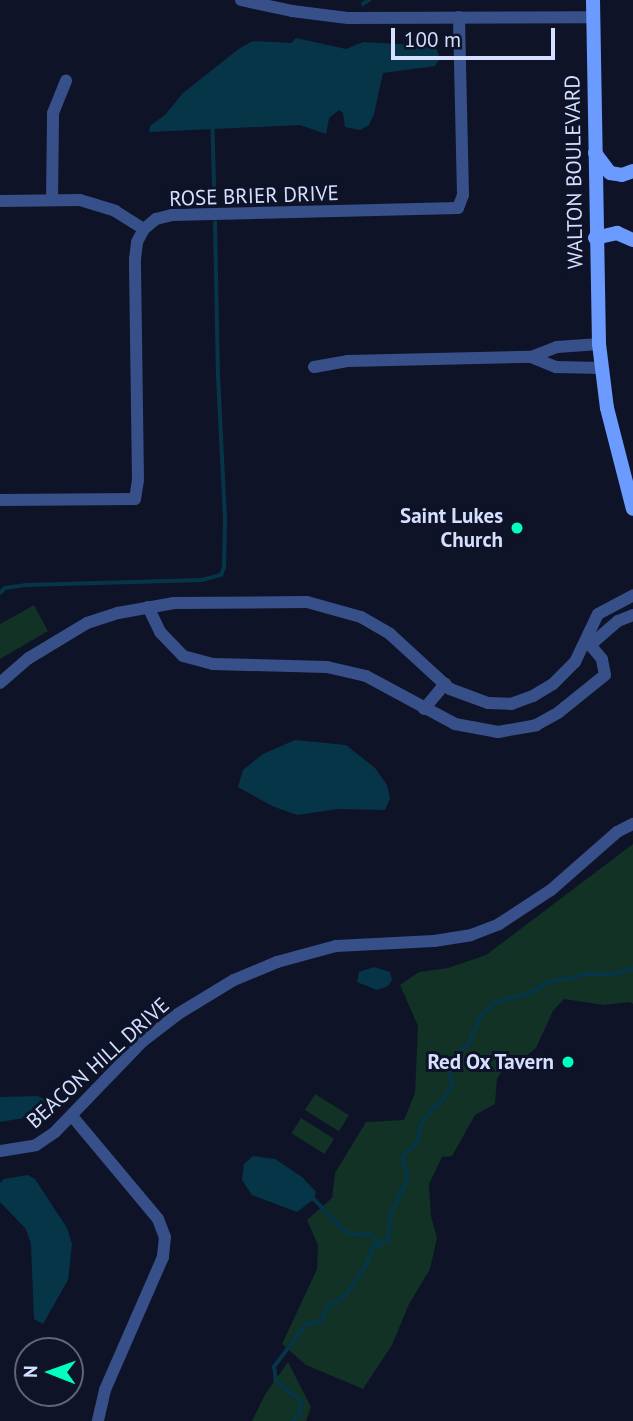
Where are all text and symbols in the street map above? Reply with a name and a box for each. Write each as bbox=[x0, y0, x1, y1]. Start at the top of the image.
scale bar bbox=[395, 14, 560, 58]
text: 100 m bbox=[404, 26, 461, 53]
street label: WALTON BOULEVARD bbox=[560, 75, 588, 269]
street label: ROSE BRIER DRIVE bbox=[169, 180, 339, 212]
place label: Saint Lukes Church bbox=[400, 503, 503, 553]
marker: Saint Lukes Church bbox=[509, 520, 525, 536]
street label: BEACON HILL DRIVE bbox=[21, 992, 175, 1134]
place label: Red Ox Tavern bbox=[426, 1049, 554, 1075]
marker: Red Ox Tavern bbox=[560, 1054, 576, 1070]
north arrow bbox=[14, 1337, 84, 1407]
text: N bbox=[18, 1365, 42, 1378]

